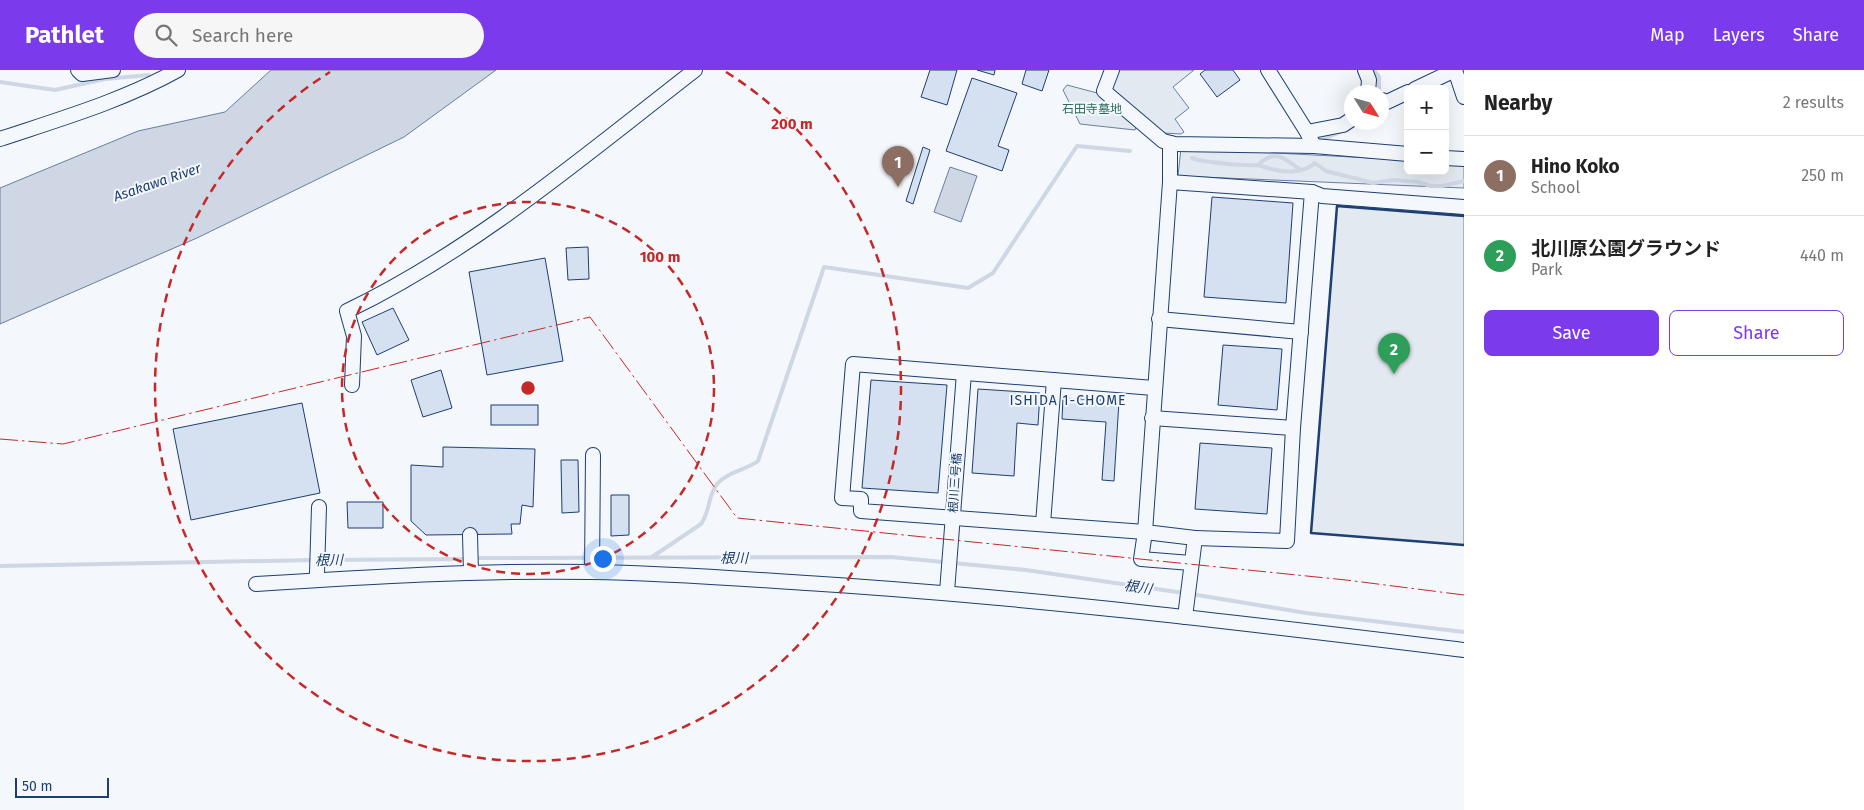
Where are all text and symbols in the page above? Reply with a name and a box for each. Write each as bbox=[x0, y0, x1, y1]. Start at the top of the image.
search box bbox=[134, 13, 484, 58]
text: Pathlet bbox=[25, 21, 104, 49]
icon: search bbox=[152, 21, 180, 49]
text: Search here bbox=[192, 24, 293, 47]
text: Map bbox=[1650, 24, 1685, 46]
text: Layers bbox=[1713, 24, 1765, 46]
text: Share bbox=[1793, 24, 1839, 46]
north arrow bbox=[1344, 85, 1389, 130]
map controls bbox=[1404, 85, 1449, 175]
button: + bbox=[1404, 85, 1449, 130]
text: Nearby bbox=[1484, 90, 1552, 116]
text: 2 results bbox=[1783, 93, 1844, 112]
park label: 石田寺墓地 bbox=[1062, 102, 1122, 116]
text: 200 m bbox=[771, 115, 813, 133]
button: − bbox=[1404, 130, 1449, 175]
pin: 1 bbox=[882, 146, 914, 187]
text: Hino Koko bbox=[1531, 155, 1620, 178]
water label: Asakawa River bbox=[110, 159, 204, 206]
text: 1 bbox=[1496, 166, 1504, 185]
text: 250 m bbox=[1801, 166, 1844, 185]
text: School bbox=[1531, 178, 1580, 197]
text: 北川原公園グラウンド bbox=[1531, 237, 1721, 260]
text: 2 bbox=[1496, 246, 1504, 265]
text: 440 m bbox=[1800, 246, 1844, 265]
text: 100 m bbox=[640, 248, 680, 266]
text: Park bbox=[1531, 260, 1563, 279]
button: Save bbox=[1484, 310, 1659, 356]
button: Share bbox=[1669, 310, 1844, 356]
pin: 2 bbox=[1378, 333, 1410, 374]
centre of rings bbox=[519, 379, 537, 397]
district label: ISHIDA 1-CHOME bbox=[1009, 392, 1127, 409]
street label: 根川三号橋 bbox=[946, 453, 964, 513]
your location bbox=[590, 546, 616, 572]
water label: 根川 bbox=[720, 550, 750, 567]
water label: 根川 bbox=[315, 552, 345, 569]
water label: 根川 bbox=[1123, 577, 1155, 598]
scale bar bbox=[15, 775, 109, 798]
text: 50 m bbox=[22, 778, 53, 795]

